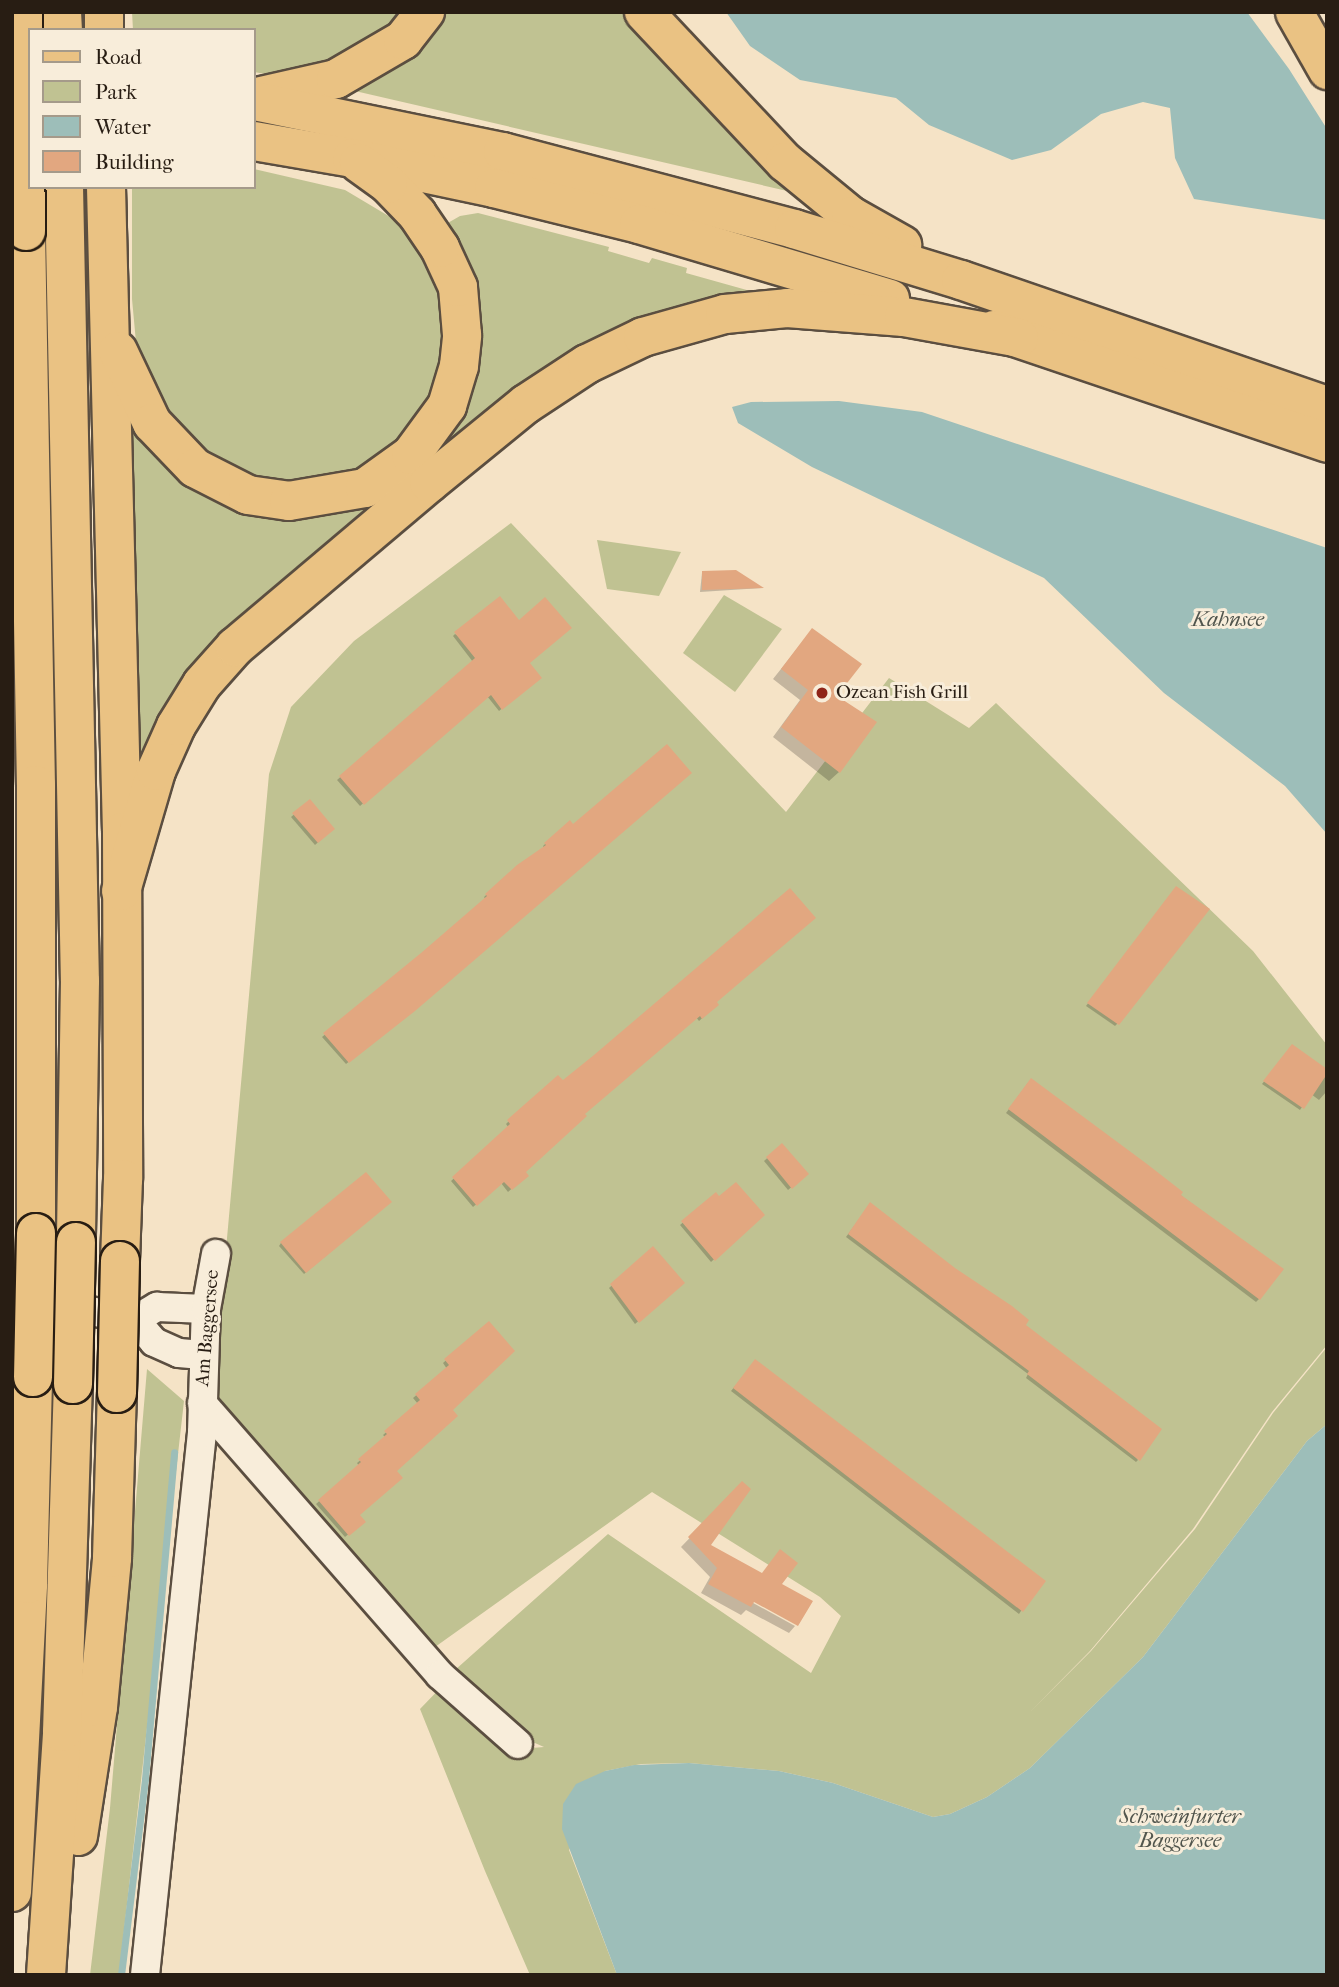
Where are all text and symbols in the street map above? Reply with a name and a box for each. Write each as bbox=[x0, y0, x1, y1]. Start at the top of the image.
legend bbox=[28, 28, 256, 189]
text: Road bbox=[95, 45, 142, 69]
text: Park bbox=[95, 80, 137, 104]
text: Water bbox=[95, 115, 151, 139]
text: Building bbox=[95, 150, 173, 174]
water label: Kahnsee bbox=[1192, 606, 1264, 632]
place label: Ozean Fish Grill bbox=[836, 682, 968, 704]
marker: Ozean Fish Grill bbox=[814, 685, 830, 701]
street label: Am Baggersee bbox=[192, 1269, 224, 1387]
water label: Schweinfurter Baggersee bbox=[1119, 1803, 1241, 1853]

